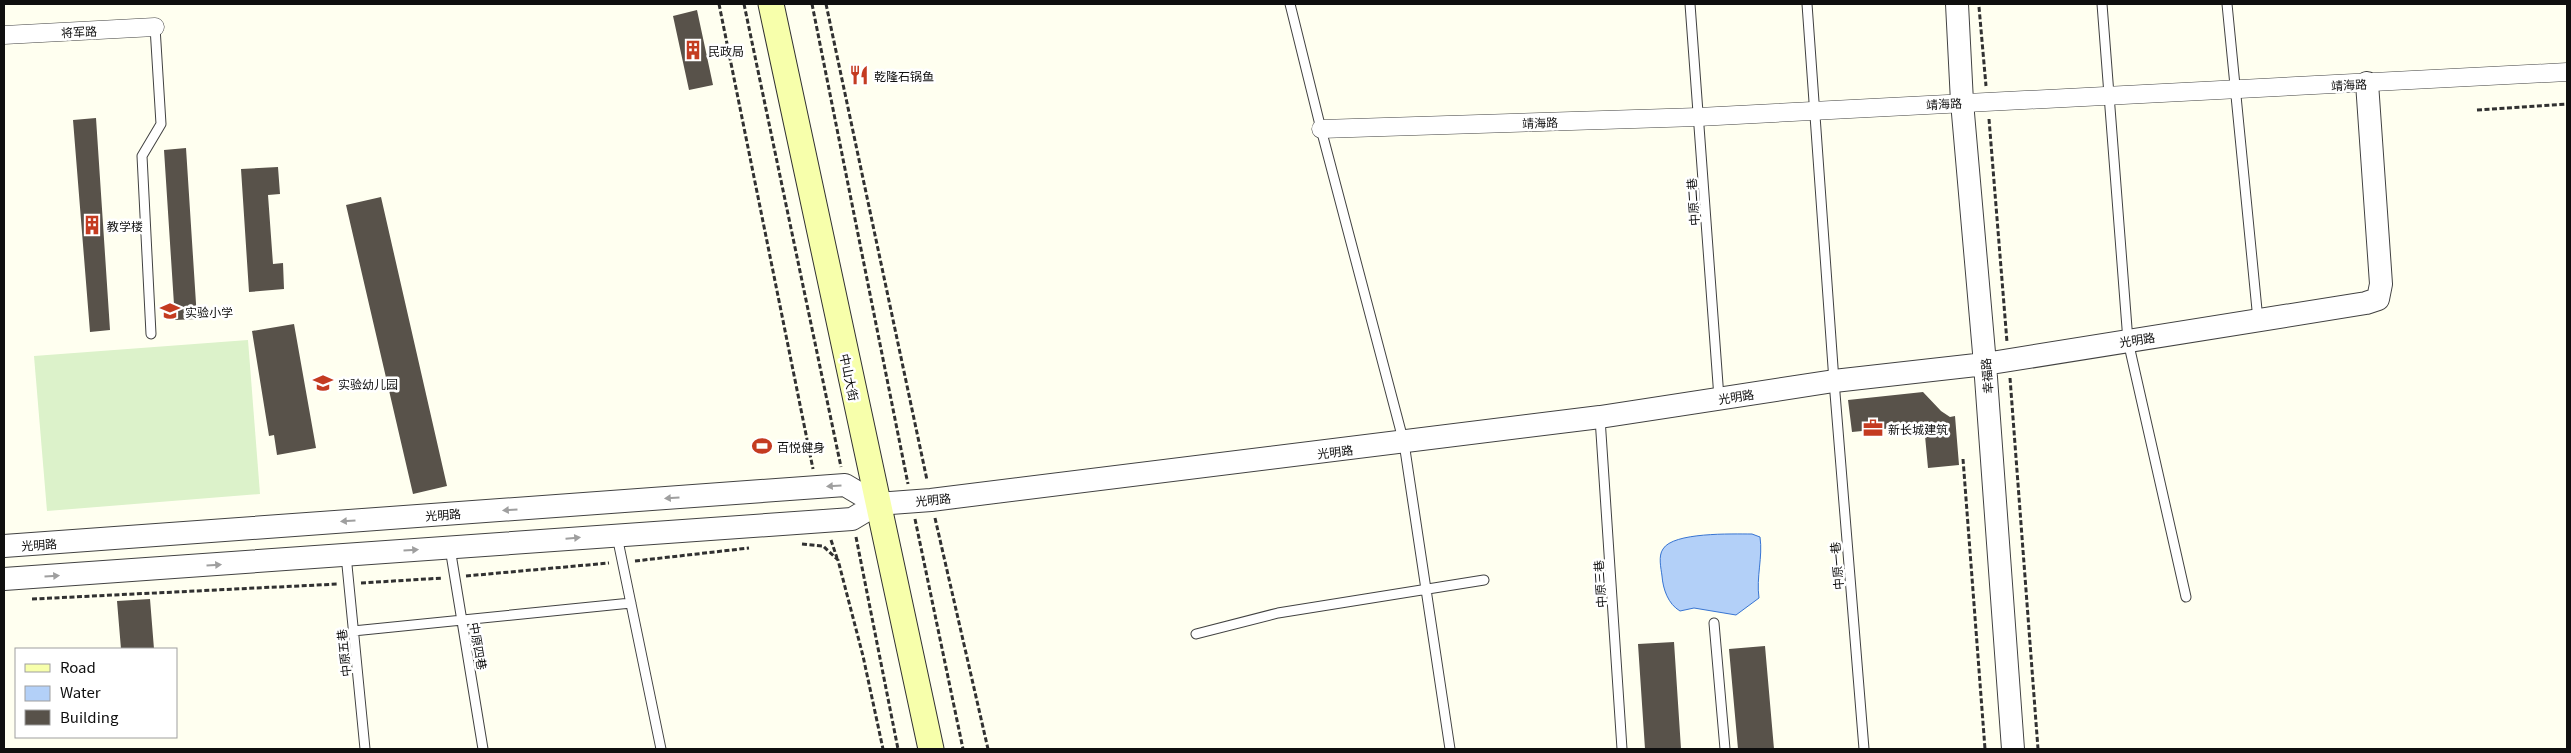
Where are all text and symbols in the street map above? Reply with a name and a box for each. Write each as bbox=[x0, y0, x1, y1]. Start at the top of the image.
street label: 将军路 bbox=[61, 22, 97, 40]
building icon: 民政局 bbox=[682, 39, 704, 61]
place label: 民政局 bbox=[708, 42, 744, 59]
restaurant icon: 乾隆石锅鱼 bbox=[848, 64, 870, 86]
place label: 乾隆石锅鱼 bbox=[874, 67, 934, 84]
street label: 靖海路 bbox=[2331, 75, 2367, 93]
street label: 靖海路 bbox=[1926, 94, 1962, 112]
street label: 靖海路 bbox=[1522, 113, 1558, 131]
street label: 中原二巷 bbox=[1682, 177, 1702, 227]
building icon: 教学楼 bbox=[81, 214, 103, 236]
place label: 教学楼 bbox=[107, 217, 143, 234]
school or university icon: 实验小学 bbox=[159, 300, 181, 322]
place label: 实验小学 bbox=[185, 303, 233, 320]
street label: 光明路 bbox=[2118, 328, 2156, 350]
street label: 中山大街 bbox=[837, 352, 863, 402]
street label: 幸福路 bbox=[1976, 357, 1996, 395]
school or university icon: 实验幼儿园 bbox=[312, 372, 334, 394]
place label: 实验幼儿园 bbox=[338, 375, 398, 392]
street label: 光明路 bbox=[1717, 385, 1755, 407]
office icon: 新长城建筑 bbox=[1862, 417, 1884, 439]
place label: 新长城建筑 bbox=[1888, 420, 1948, 437]
sports icon: 百悦健身 bbox=[751, 435, 773, 457]
place label: 百悦健身 bbox=[777, 438, 825, 455]
street label: 光明路 bbox=[1316, 440, 1354, 462]
one-way arrow bbox=[825, 483, 841, 491]
street label: 光明路 bbox=[914, 489, 952, 509]
one-way arrow bbox=[663, 494, 679, 502]
street label: 光明路 bbox=[424, 504, 462, 524]
one-way arrow bbox=[501, 506, 517, 514]
one-way arrow bbox=[339, 518, 355, 526]
one-way arrow bbox=[566, 533, 582, 541]
street label: 光明路 bbox=[20, 534, 58, 554]
street label: 中原一巷 bbox=[1825, 541, 1847, 591]
one-way arrow bbox=[404, 546, 420, 554]
street label: 中原三巷 bbox=[1589, 559, 1609, 609]
one-way arrow bbox=[207, 560, 223, 568]
one-way arrow bbox=[45, 572, 61, 580]
street label: 中原四巷 bbox=[466, 621, 492, 671]
street label: 中原五巷 bbox=[332, 628, 354, 678]
legend bbox=[15, 648, 178, 738]
text: Road bbox=[60, 656, 96, 677]
text: Water bbox=[60, 681, 101, 702]
text: Building bbox=[60, 706, 119, 727]

